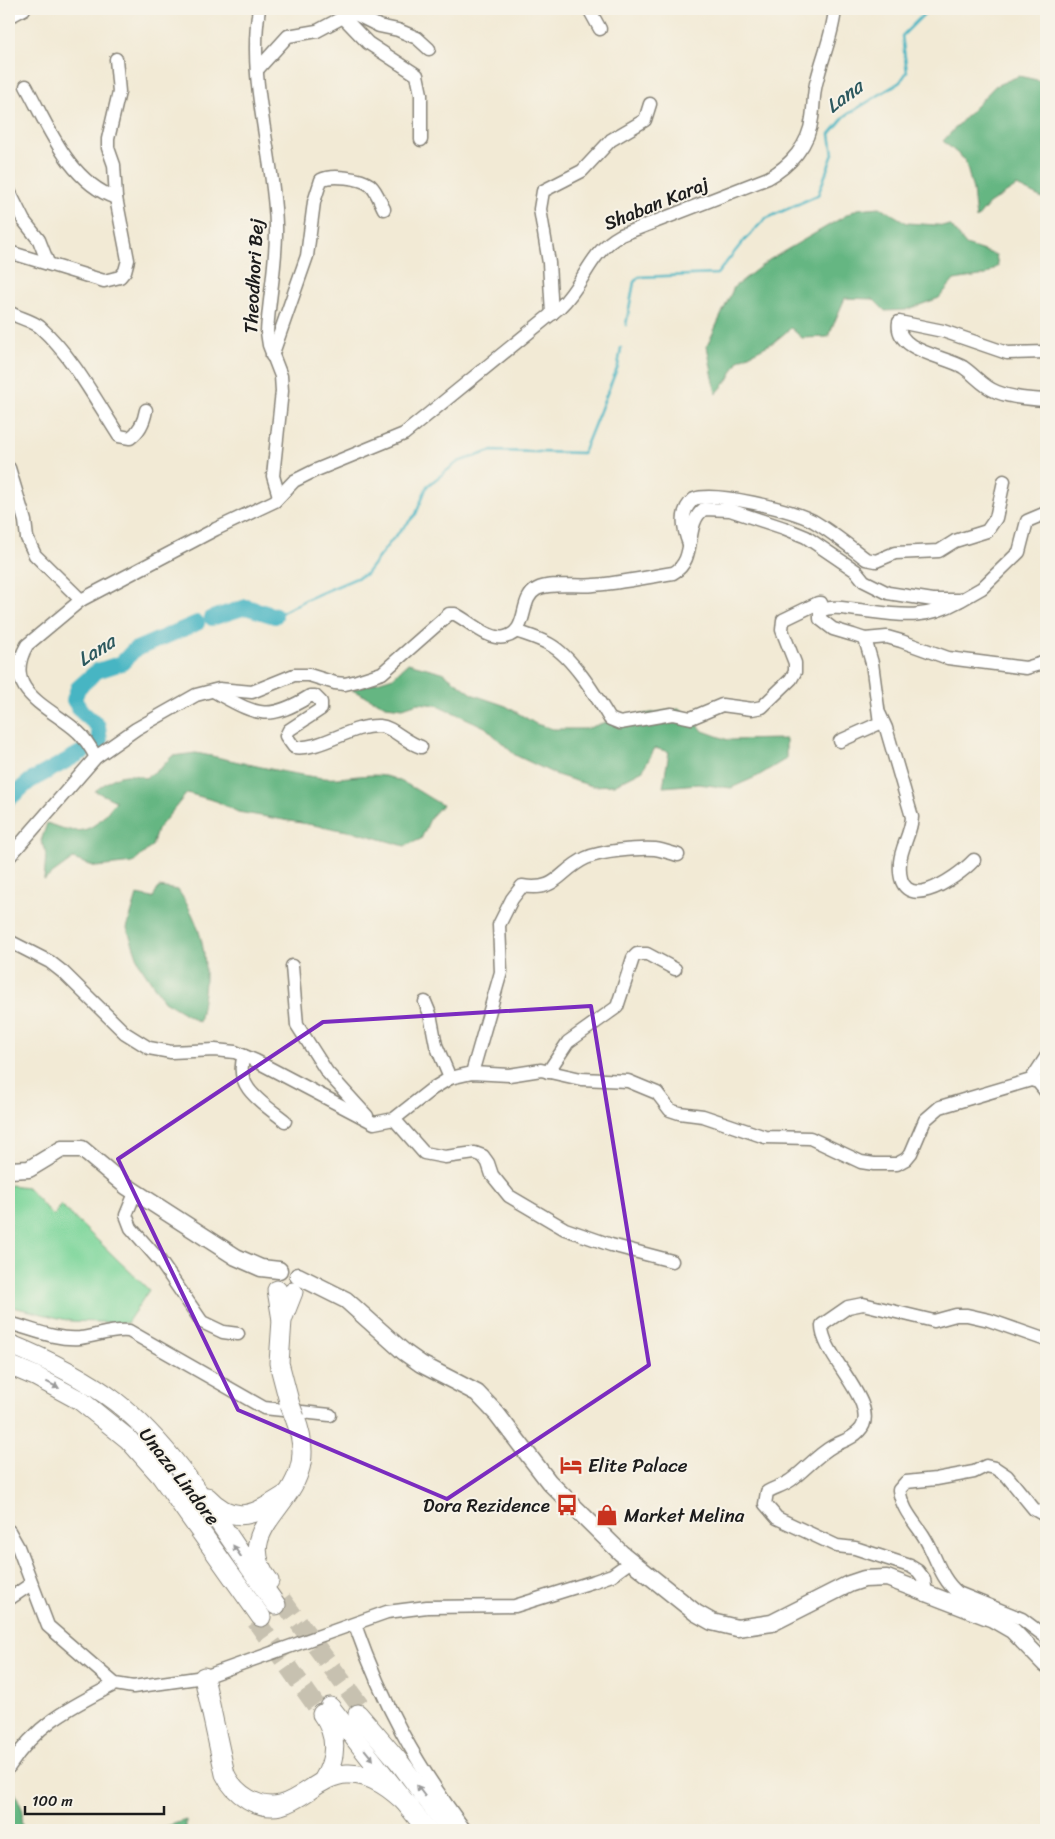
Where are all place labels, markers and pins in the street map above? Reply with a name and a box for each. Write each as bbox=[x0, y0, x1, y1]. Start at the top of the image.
place label: Elite Palace bbox=[588, 1449, 688, 1482]
hotel icon: Elite Palace bbox=[558, 1452, 584, 1478]
place label: Dora Rezidence bbox=[423, 1489, 550, 1522]
bus stop icon: Dora Rezidence bbox=[554, 1492, 580, 1518]
place label: Market Melina bbox=[624, 1499, 745, 1532]
shop icon: Market Melina bbox=[594, 1502, 620, 1528]

